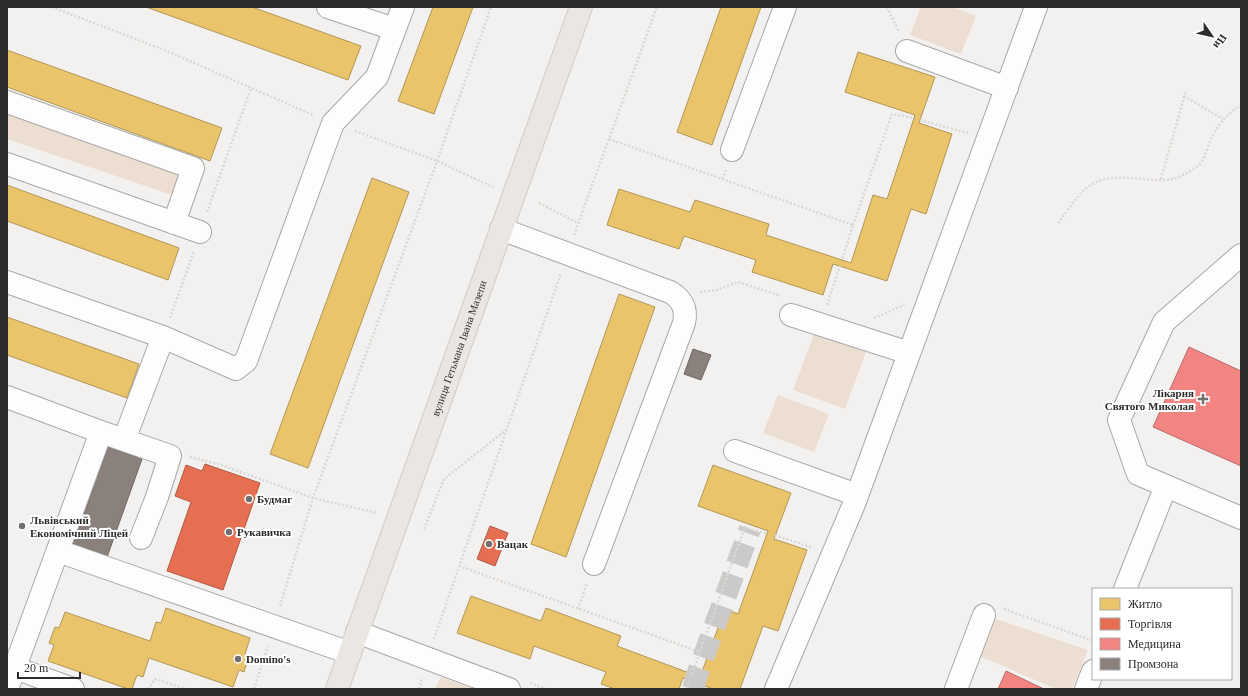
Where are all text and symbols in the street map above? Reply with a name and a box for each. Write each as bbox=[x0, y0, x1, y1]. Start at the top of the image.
north arrow bbox=[1192, 16, 1232, 56]
text: Пн bbox=[1211, 32, 1229, 52]
street label: вулиця Гетьмана Івана Мазепи bbox=[429, 279, 489, 418]
place label: Лікарня Святого Миколая bbox=[1105, 387, 1194, 412]
marker: Лікарня Святого Миколая bbox=[1197, 393, 1209, 405]
place label: Будмаг bbox=[257, 493, 292, 505]
marker: Будмаг bbox=[244, 494, 254, 504]
place label: Львівський Економічний Ліцей bbox=[30, 514, 129, 539]
marker: Львівський Економічний Ліцей bbox=[17, 521, 27, 531]
place label: Рукавичка bbox=[237, 526, 292, 538]
marker: Рукавичка bbox=[224, 527, 234, 537]
place label: Вацак bbox=[497, 538, 529, 550]
marker: Вацак bbox=[484, 539, 494, 549]
legend bbox=[1092, 588, 1232, 680]
text: Житло bbox=[1128, 597, 1162, 611]
text: Торгівля bbox=[1128, 617, 1172, 631]
text: Медицина bbox=[1128, 637, 1181, 651]
place label: Domino's bbox=[246, 653, 291, 665]
scale bar bbox=[18, 654, 80, 680]
marker: Domino's bbox=[233, 654, 243, 664]
text: Промзона bbox=[1128, 657, 1179, 671]
text: 20 m bbox=[24, 661, 49, 675]

